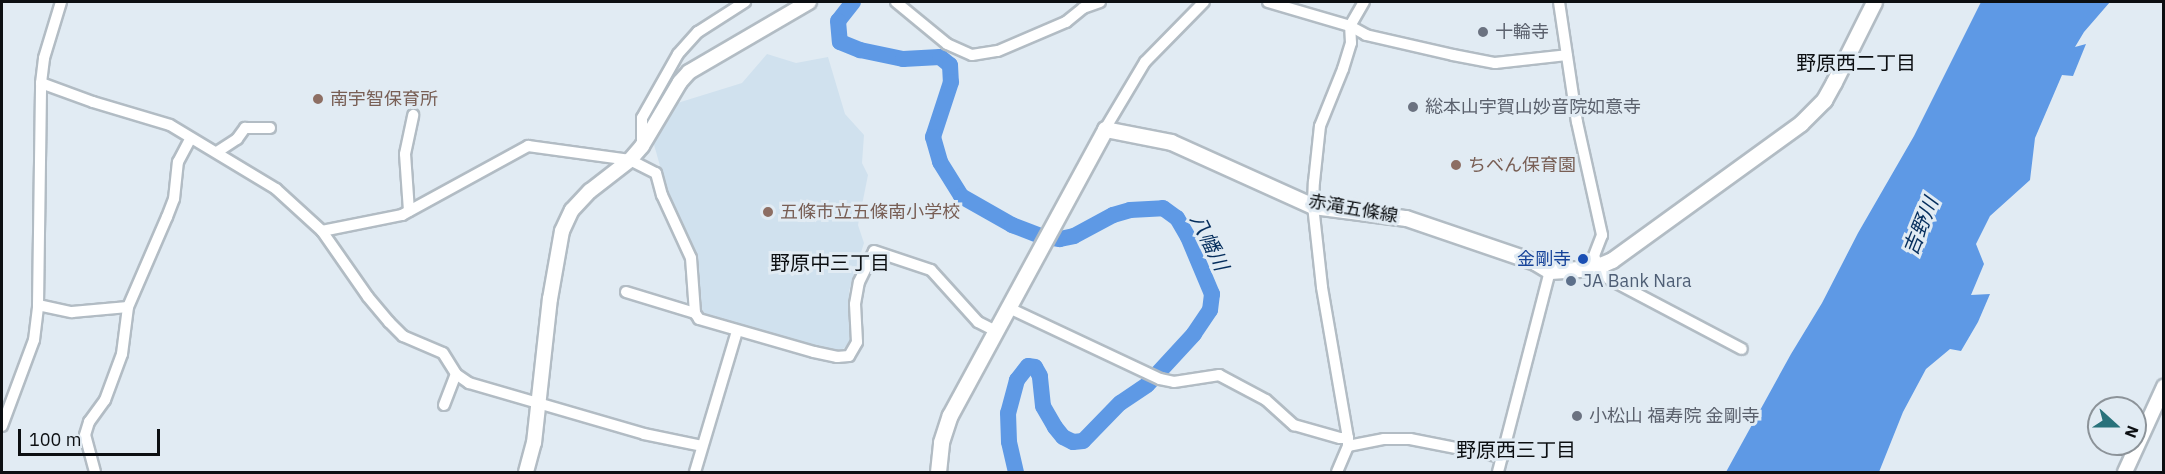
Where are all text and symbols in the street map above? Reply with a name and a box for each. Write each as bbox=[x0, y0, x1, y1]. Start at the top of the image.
place label: 十輪寺 bbox=[1495, 21, 1549, 43]
marker: 十輪寺 bbox=[1476, 25, 1490, 39]
district label: 野原西二丁目 bbox=[1796, 50, 1916, 74]
place label: 南宇智保育所 bbox=[330, 88, 438, 110]
marker: 南宇智保育所 bbox=[311, 92, 325, 106]
place label: 総本山宇賀山妙音院如意寺 bbox=[1425, 96, 1641, 118]
marker: 総本山宇賀山妙音院如意寺 bbox=[1406, 100, 1420, 114]
place label: ちべん保育園 bbox=[1468, 154, 1576, 176]
marker: ちべん保育園 bbox=[1449, 158, 1463, 172]
street label: 赤滝五條線 bbox=[1307, 191, 1399, 227]
water label: 吉野川 bbox=[1898, 194, 1942, 258]
place label: 五條市立五條南小学校 bbox=[780, 201, 960, 223]
marker: 五條市立五條南小学校 bbox=[761, 205, 775, 219]
water label: 八幡川 bbox=[1186, 210, 1234, 274]
place label: 金剛寺 bbox=[1517, 248, 1571, 270]
district label: 野原中三丁目 bbox=[770, 250, 890, 274]
marker: 金剛寺 bbox=[1576, 252, 1590, 266]
place label: JA Bank Nara bbox=[1583, 270, 1692, 292]
marker: JA Bank Nara bbox=[1564, 274, 1578, 288]
north arrow bbox=[2087, 396, 2147, 456]
place label: 小松山 福寿院 金剛寺 bbox=[1589, 405, 1759, 427]
marker: 小松山 福寿院 金剛寺 bbox=[1570, 409, 1584, 423]
scale bar bbox=[21, 417, 164, 455]
text: N bbox=[2121, 423, 2143, 441]
text: 100 m bbox=[29, 428, 81, 451]
district label: 野原西三丁目 bbox=[1456, 437, 1576, 461]

